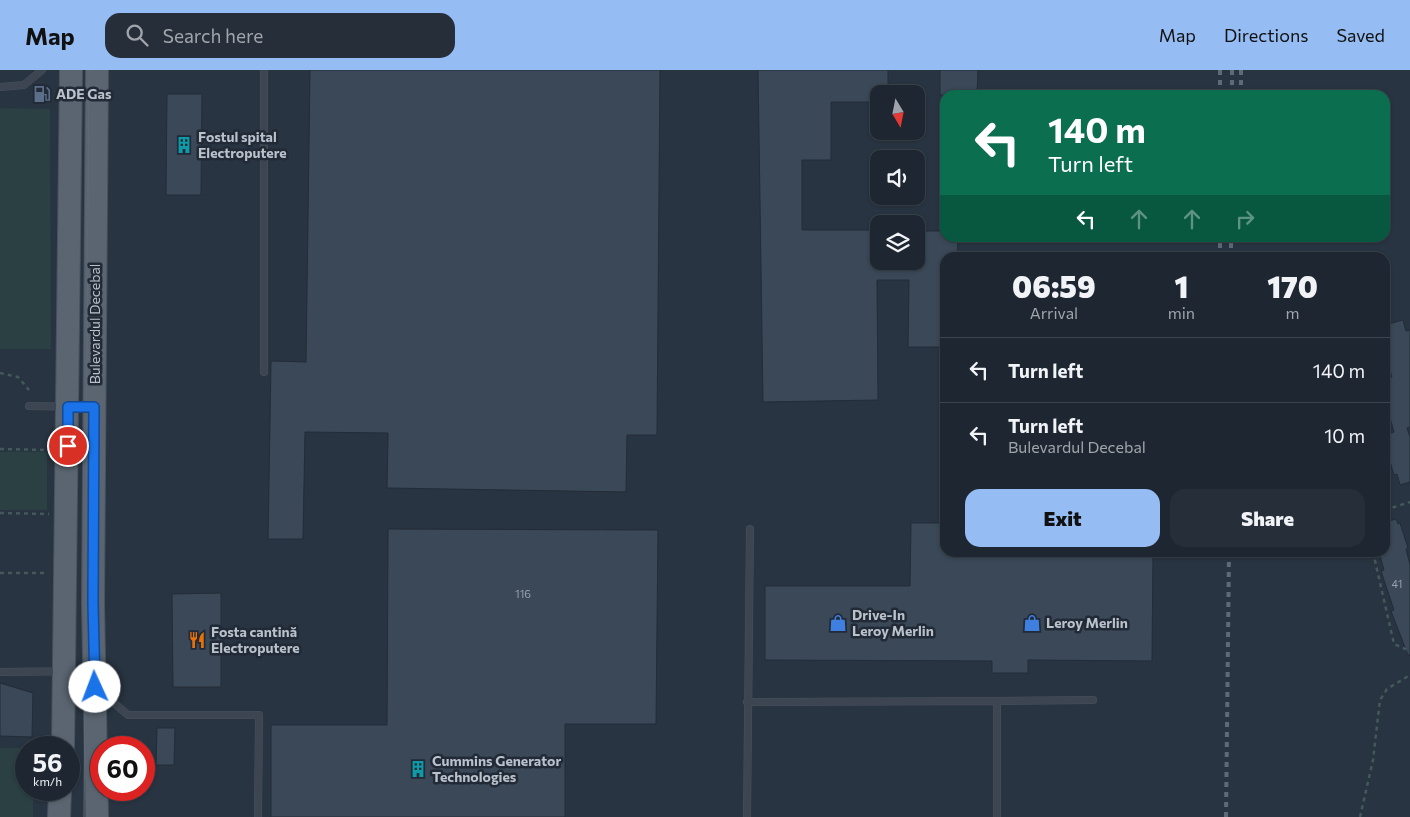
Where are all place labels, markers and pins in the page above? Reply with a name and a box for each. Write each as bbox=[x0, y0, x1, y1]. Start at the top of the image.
fuel station icon: ADE Gas bbox=[32, 84, 52, 104]
place label: ADE Gas bbox=[56, 85, 112, 102]
place label: Fostul spital Electroputere bbox=[198, 128, 287, 161]
building icon: Fostul spital Electroputere bbox=[174, 135, 194, 155]
pin bbox=[47, 425, 89, 467]
place label: Drive-In Leroy Merlin bbox=[852, 606, 934, 639]
shop icon: Drive-In Leroy Merlin bbox=[828, 613, 848, 633]
shop icon: Leroy Merlin bbox=[1022, 613, 1042, 633]
place label: Leroy Merlin bbox=[1046, 614, 1128, 631]
place label: Fosta cantină Electroputere bbox=[211, 623, 300, 656]
restaurant icon: Fosta cantină Electroputere bbox=[187, 630, 207, 650]
place label: Cummins Generator Technologies bbox=[432, 752, 561, 785]
building icon: Cummins Generator Technologies bbox=[408, 759, 428, 779]

